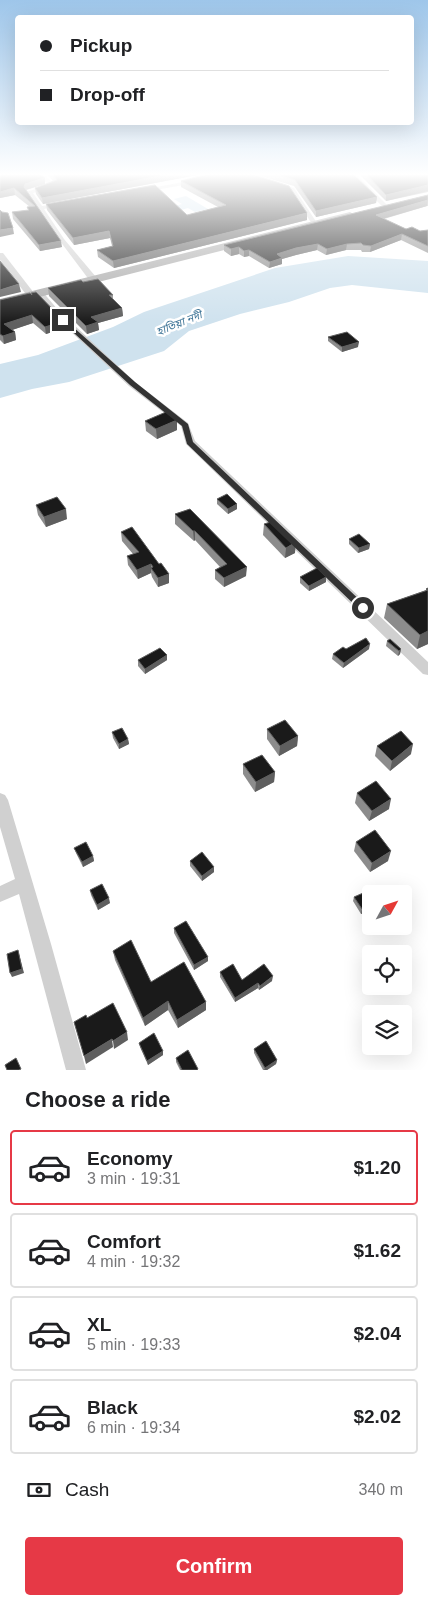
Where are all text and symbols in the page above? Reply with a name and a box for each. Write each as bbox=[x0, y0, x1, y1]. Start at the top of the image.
text: Pickup bbox=[70, 35, 132, 56]
text: Drop-off bbox=[70, 84, 145, 105]
water label: হাতিয়া নদী bbox=[154, 308, 205, 338]
route end bbox=[52, 309, 74, 331]
route start bbox=[352, 597, 374, 619]
north arrow bbox=[362, 885, 412, 935]
map controls bbox=[362, 885, 412, 1055]
button: locate bbox=[362, 945, 412, 995]
button: layers bbox=[362, 1005, 412, 1055]
text: Choose a ride bbox=[25, 1087, 170, 1112]
icon: car bbox=[27, 1145, 72, 1190]
text: Economy bbox=[87, 1148, 173, 1169]
text: $1.20 bbox=[353, 1157, 401, 1178]
text: 3 min · 19:31 bbox=[87, 1170, 180, 1187]
icon: car bbox=[27, 1228, 72, 1273]
text: Comfort bbox=[87, 1231, 161, 1252]
text: $1.62 bbox=[353, 1240, 401, 1261]
text: 4 min · 19:32 bbox=[87, 1253, 180, 1270]
icon: car bbox=[27, 1311, 72, 1356]
text: XL bbox=[87, 1314, 111, 1335]
text: $2.04 bbox=[353, 1323, 401, 1344]
text: 5 min · 19:33 bbox=[87, 1336, 180, 1353]
icon: car bbox=[27, 1394, 72, 1439]
text: Black bbox=[87, 1397, 138, 1418]
text: $2.02 bbox=[353, 1406, 401, 1427]
text: 6 min · 19:34 bbox=[87, 1419, 180, 1436]
icon: cash bbox=[25, 1476, 53, 1504]
text: Cash bbox=[65, 1479, 109, 1500]
text: 340 m bbox=[359, 1481, 403, 1498]
button: Confirm bbox=[25, 1537, 403, 1595]

